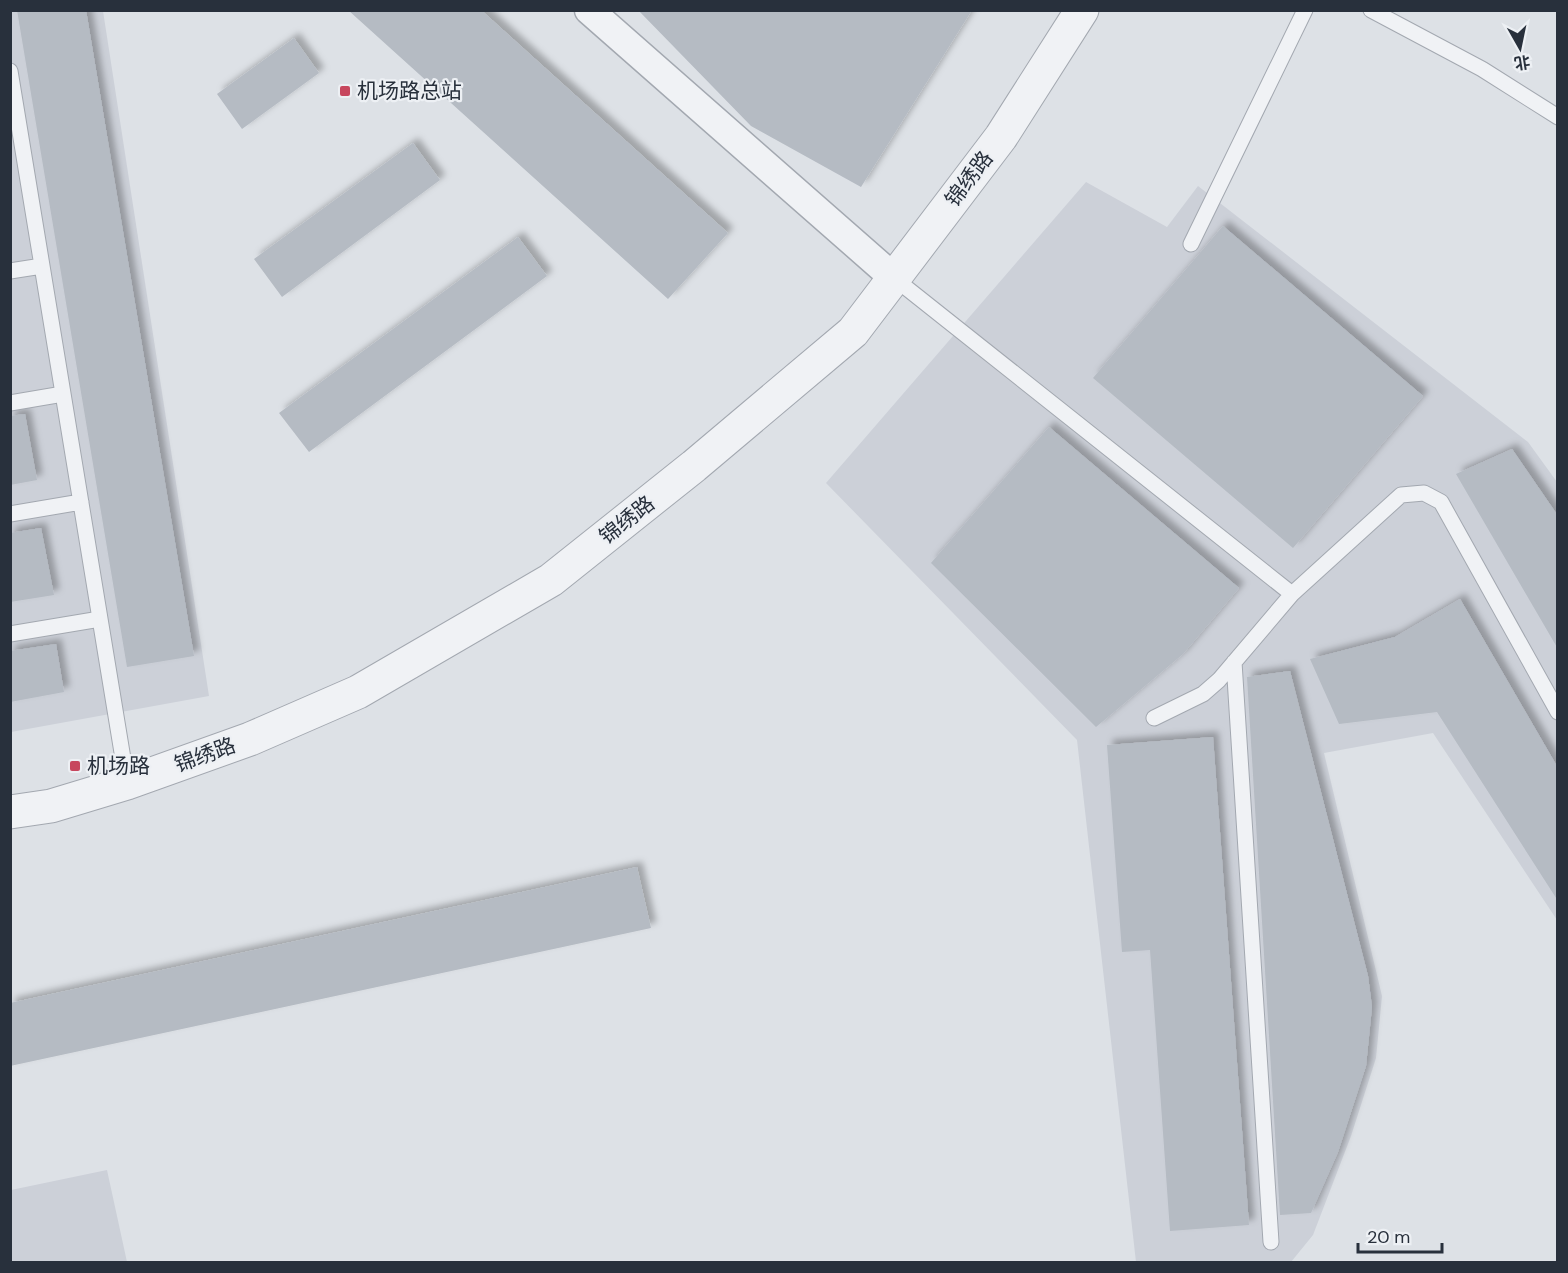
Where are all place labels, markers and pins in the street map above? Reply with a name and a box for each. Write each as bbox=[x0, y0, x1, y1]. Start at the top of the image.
place label: 机场路总站 bbox=[357, 77, 462, 105]
marker: 机场路总站 bbox=[338, 84, 352, 98]
place label: 机场路 bbox=[87, 752, 150, 780]
marker: 机场路 bbox=[68, 759, 82, 773]

